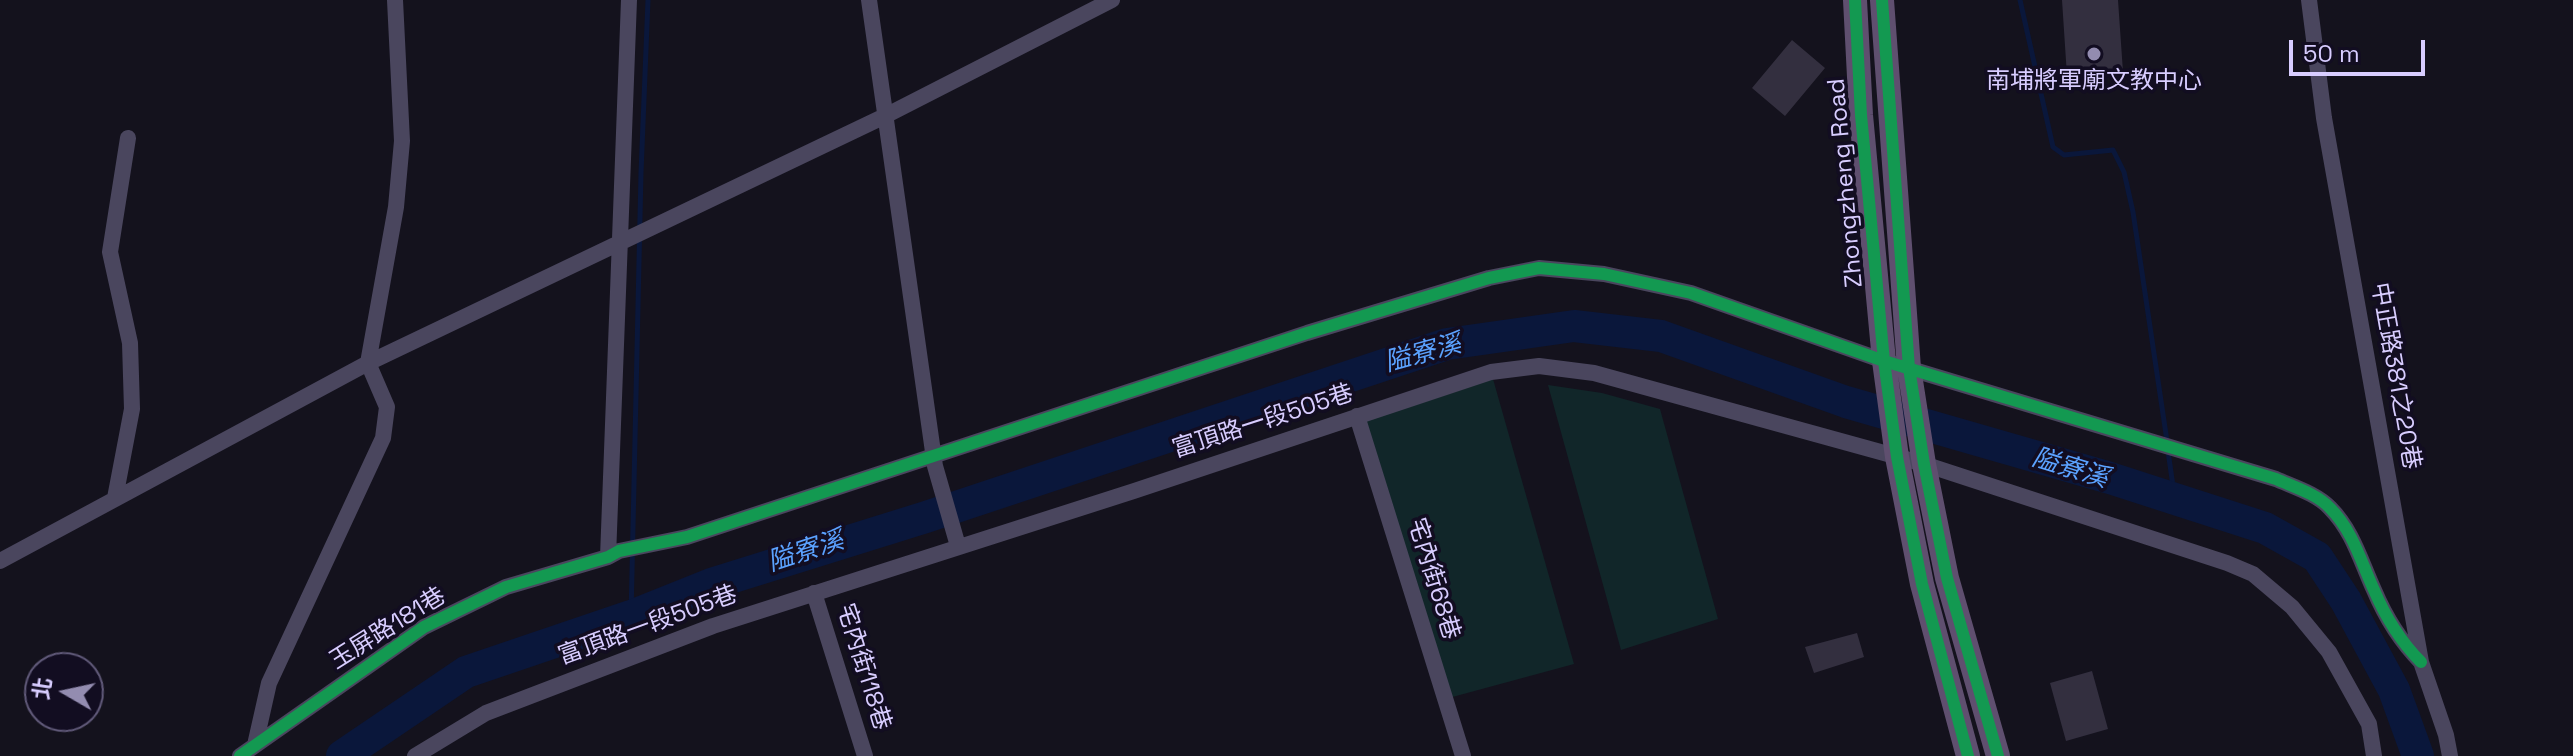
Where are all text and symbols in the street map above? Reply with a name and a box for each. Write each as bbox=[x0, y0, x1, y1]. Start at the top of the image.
scale bar bbox=[2293, 24, 2429, 74]
text: 50 m bbox=[2303, 38, 2360, 69]
marker: 南埔將軍廟文教中心 bbox=[2085, 45, 2103, 63]
place label: 南埔將軍廟文教中心 bbox=[1986, 67, 2202, 95]
street label: Zhongzheng Road bbox=[1822, 77, 1870, 289]
street label: 中正路381之20巷 bbox=[2364, 280, 2426, 472]
water label: 隘寮溪 bbox=[1381, 329, 1465, 379]
street label: 富頂路一段505巷 bbox=[1169, 379, 1357, 465]
water label: 隘寮溪 bbox=[2028, 443, 2112, 495]
street label: 宅內街68巷 bbox=[1401, 515, 1465, 643]
water label: 隘寮溪 bbox=[764, 525, 848, 579]
street label: 富頂路一段505巷 bbox=[555, 580, 741, 672]
street label: 玉屏路181巷 bbox=[325, 582, 451, 676]
street label: 宅內街118巷 bbox=[830, 600, 896, 734]
north arrow bbox=[24, 652, 104, 732]
text: 北 bbox=[27, 676, 58, 702]

